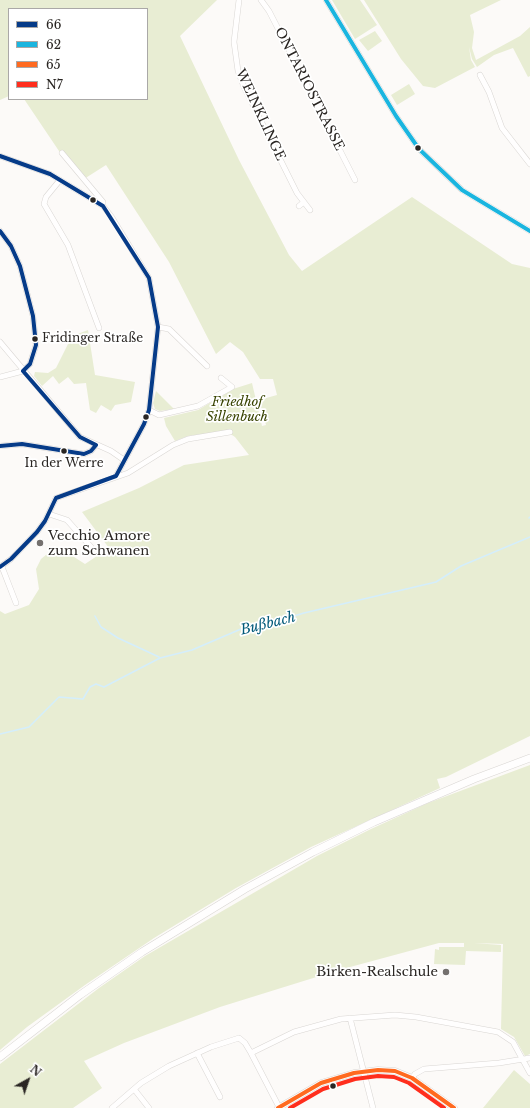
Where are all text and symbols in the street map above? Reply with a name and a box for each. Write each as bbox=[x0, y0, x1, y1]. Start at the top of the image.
legend bbox=[8, 8, 148, 100]
text: 66 bbox=[46, 17, 61, 32]
street label: ONTARIOSTRASSE bbox=[271, 25, 347, 153]
text: 62 bbox=[46, 37, 61, 52]
text: 65 bbox=[46, 57, 61, 72]
street label: WEINKLINGE bbox=[232, 67, 288, 163]
text: N7 bbox=[46, 77, 63, 92]
unlabelled marker bbox=[413, 143, 423, 153]
unlabelled marker bbox=[88, 195, 98, 205]
place label: Fridinger Straße bbox=[42, 332, 143, 346]
marker: Fridinger Straße bbox=[30, 334, 40, 344]
park label: Friedhof Sillenbuch bbox=[206, 394, 268, 425]
unlabelled marker bbox=[141, 412, 151, 422]
marker: In der Werre bbox=[59, 446, 69, 456]
place label: In der Werre bbox=[24, 457, 104, 471]
place label: Vecchio Amore zum Schwanen bbox=[48, 528, 150, 559]
marker: Vecchio Amore zum Schwanen bbox=[35, 538, 45, 548]
water label: Bußbach bbox=[239, 609, 297, 639]
place label: Birken-Realschule bbox=[316, 964, 438, 980]
marker: Birken-Realschule bbox=[441, 967, 451, 977]
north arrow bbox=[8, 1060, 48, 1100]
text: N bbox=[27, 1062, 44, 1079]
unlabelled marker bbox=[328, 1081, 338, 1091]

